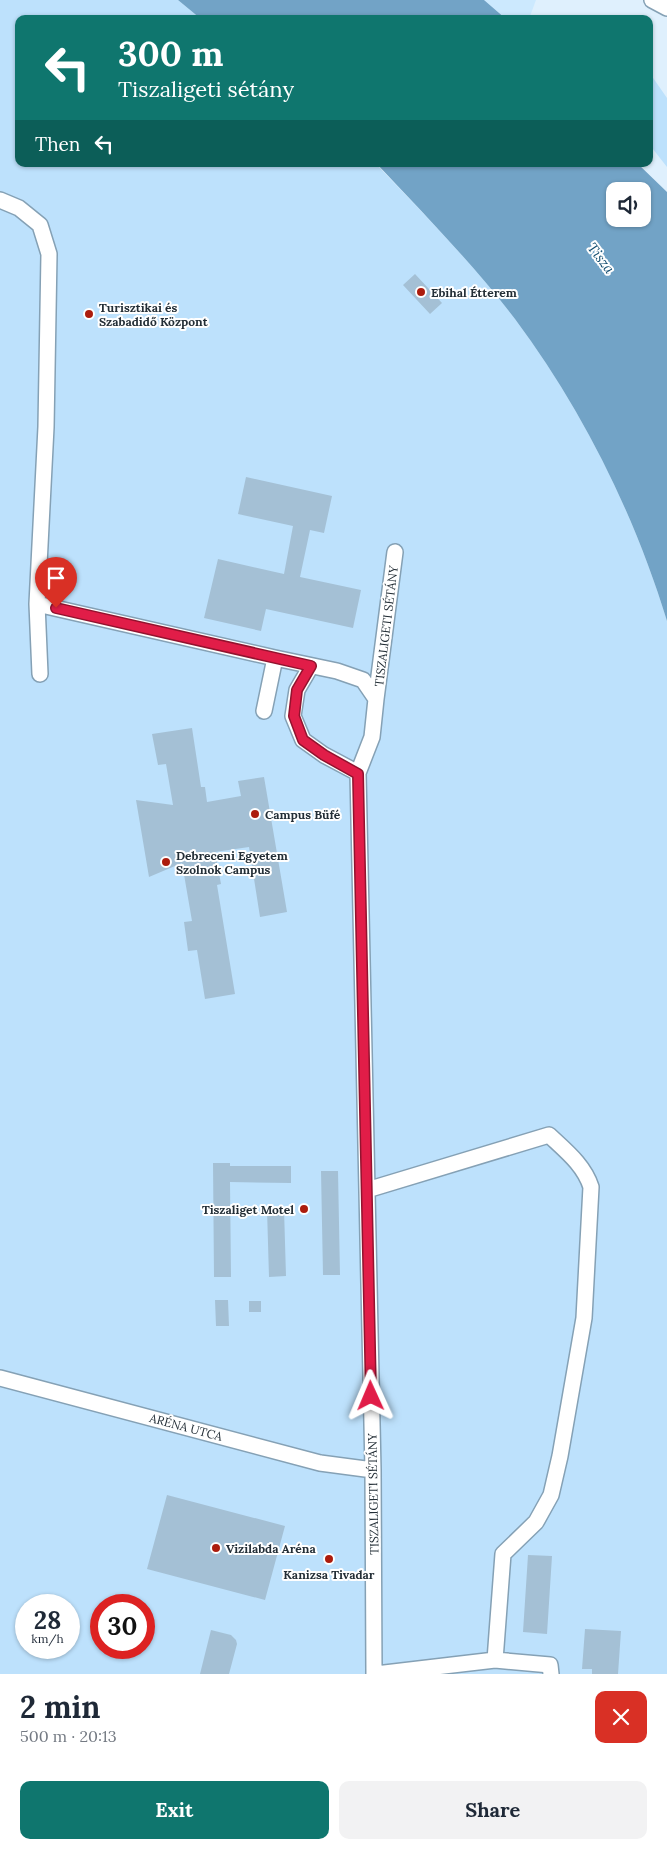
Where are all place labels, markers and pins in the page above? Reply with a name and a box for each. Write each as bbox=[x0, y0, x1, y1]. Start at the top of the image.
place label: Ebihal Étterem bbox=[431, 285, 517, 300]
marker: Ebihal Étterem bbox=[415, 286, 427, 298]
place label: Turisztikai és Szabadidő Központ bbox=[99, 300, 209, 329]
marker: Turisztikai és Szabadidő Központ bbox=[83, 308, 95, 320]
pin bbox=[35, 557, 77, 608]
place label: Campus Büfé bbox=[265, 807, 341, 822]
marker: Campus Büfé bbox=[249, 808, 261, 820]
place label: Debreceni Egyetem Szolnok Campus bbox=[176, 848, 288, 877]
marker: Debreceni Egyetem Szolnok Campus bbox=[160, 856, 172, 868]
place label: Tiszaliget Motel bbox=[202, 1202, 294, 1217]
marker: Tiszaliget Motel bbox=[298, 1203, 310, 1215]
place label: Vizilabda Aréna bbox=[226, 1541, 316, 1556]
marker: Vizilabda Aréna bbox=[210, 1542, 222, 1554]
marker: Kanizsa Tivadar bbox=[323, 1553, 335, 1565]
place label: Kanizsa Tivadar bbox=[283, 1567, 375, 1582]

